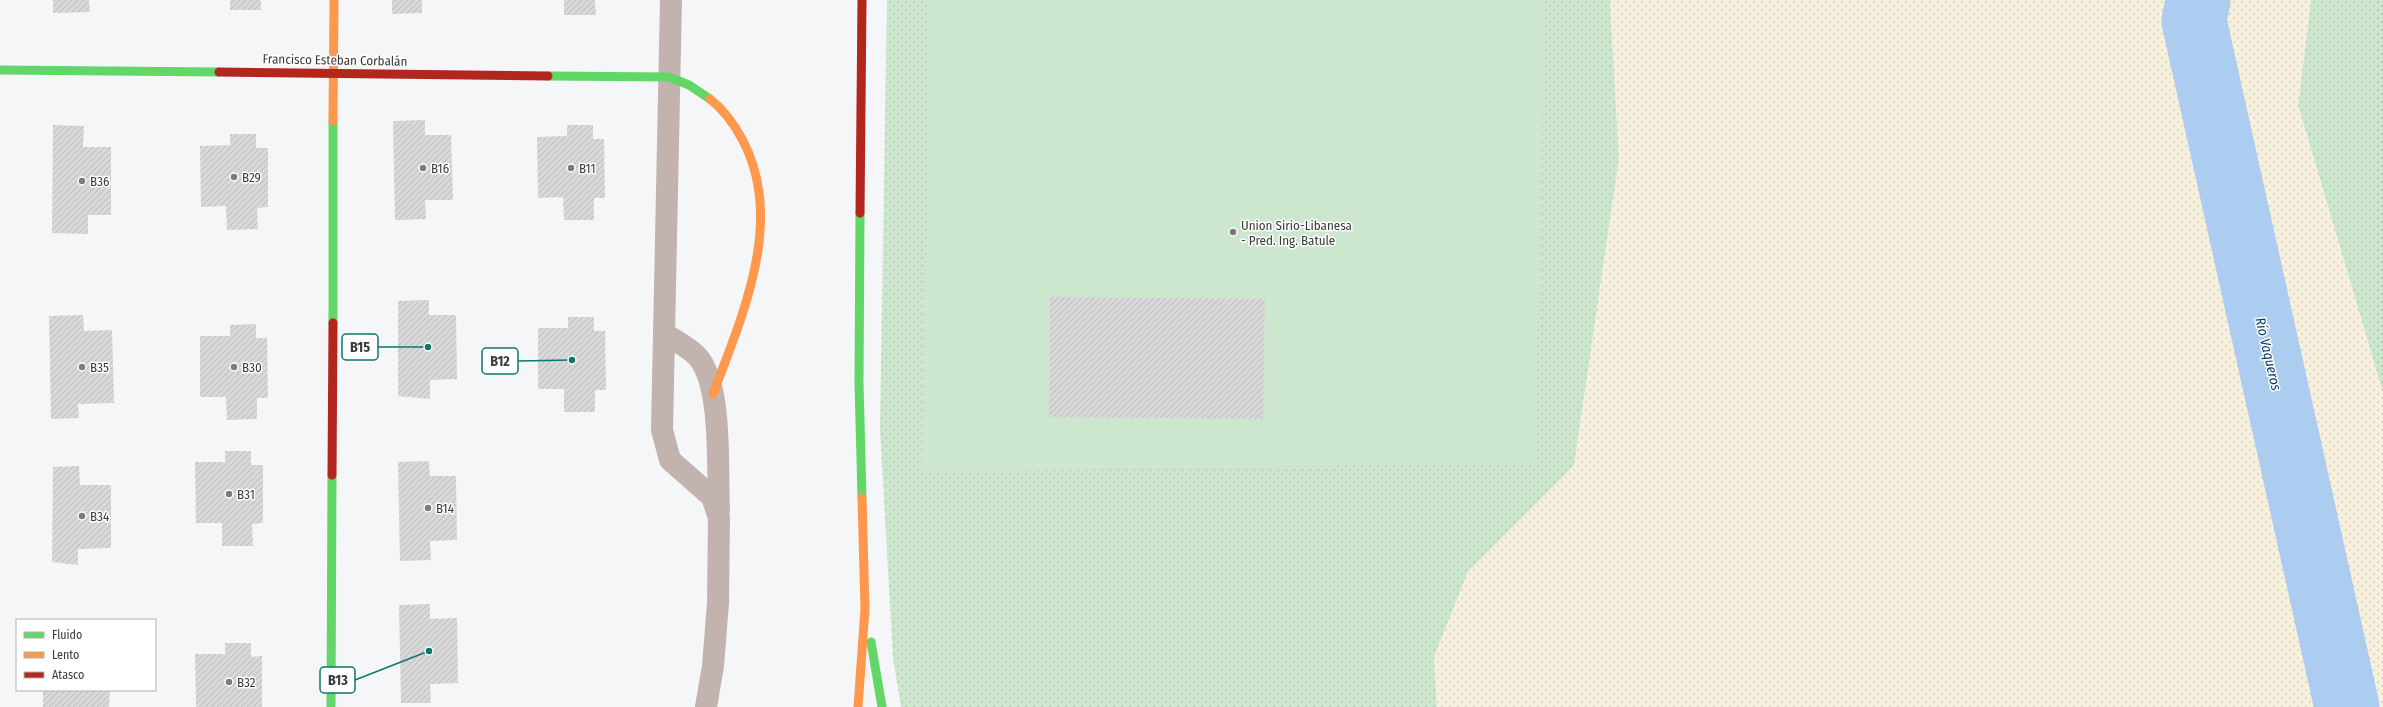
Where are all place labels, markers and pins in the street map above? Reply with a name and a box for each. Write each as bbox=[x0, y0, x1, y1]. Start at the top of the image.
place label: B16 bbox=[431, 161, 449, 176]
place label: B11 bbox=[579, 161, 596, 176]
marker: B16 bbox=[418, 163, 428, 173]
marker: B11 bbox=[566, 163, 576, 173]
place label: B29 bbox=[242, 170, 261, 185]
marker: B29 bbox=[229, 172, 239, 182]
place label: B36 bbox=[90, 174, 109, 189]
marker: B36 bbox=[77, 176, 87, 186]
place label: Union Sirio-Libanesa - Pred. Ing. Batule bbox=[1241, 218, 1352, 248]
marker: Union Sirio-Libanesa - Pred. Ing. Batule bbox=[1228, 227, 1238, 237]
callout: B15 bbox=[342, 334, 378, 360]
callout: B12 bbox=[482, 348, 518, 374]
place label: B35 bbox=[90, 360, 109, 375]
place label: B30 bbox=[242, 360, 262, 375]
marker: B35 bbox=[77, 362, 87, 372]
marker: B30 bbox=[229, 362, 239, 372]
place label: B31 bbox=[237, 487, 255, 502]
marker: B31 bbox=[224, 489, 234, 499]
place label: B14 bbox=[436, 501, 454, 516]
marker: B14 bbox=[423, 503, 433, 513]
place label: B34 bbox=[90, 509, 109, 524]
marker: B34 bbox=[77, 511, 87, 521]
callout: B13 bbox=[320, 667, 355, 693]
place label: B32 bbox=[237, 675, 256, 690]
marker: B32 bbox=[224, 677, 234, 687]

